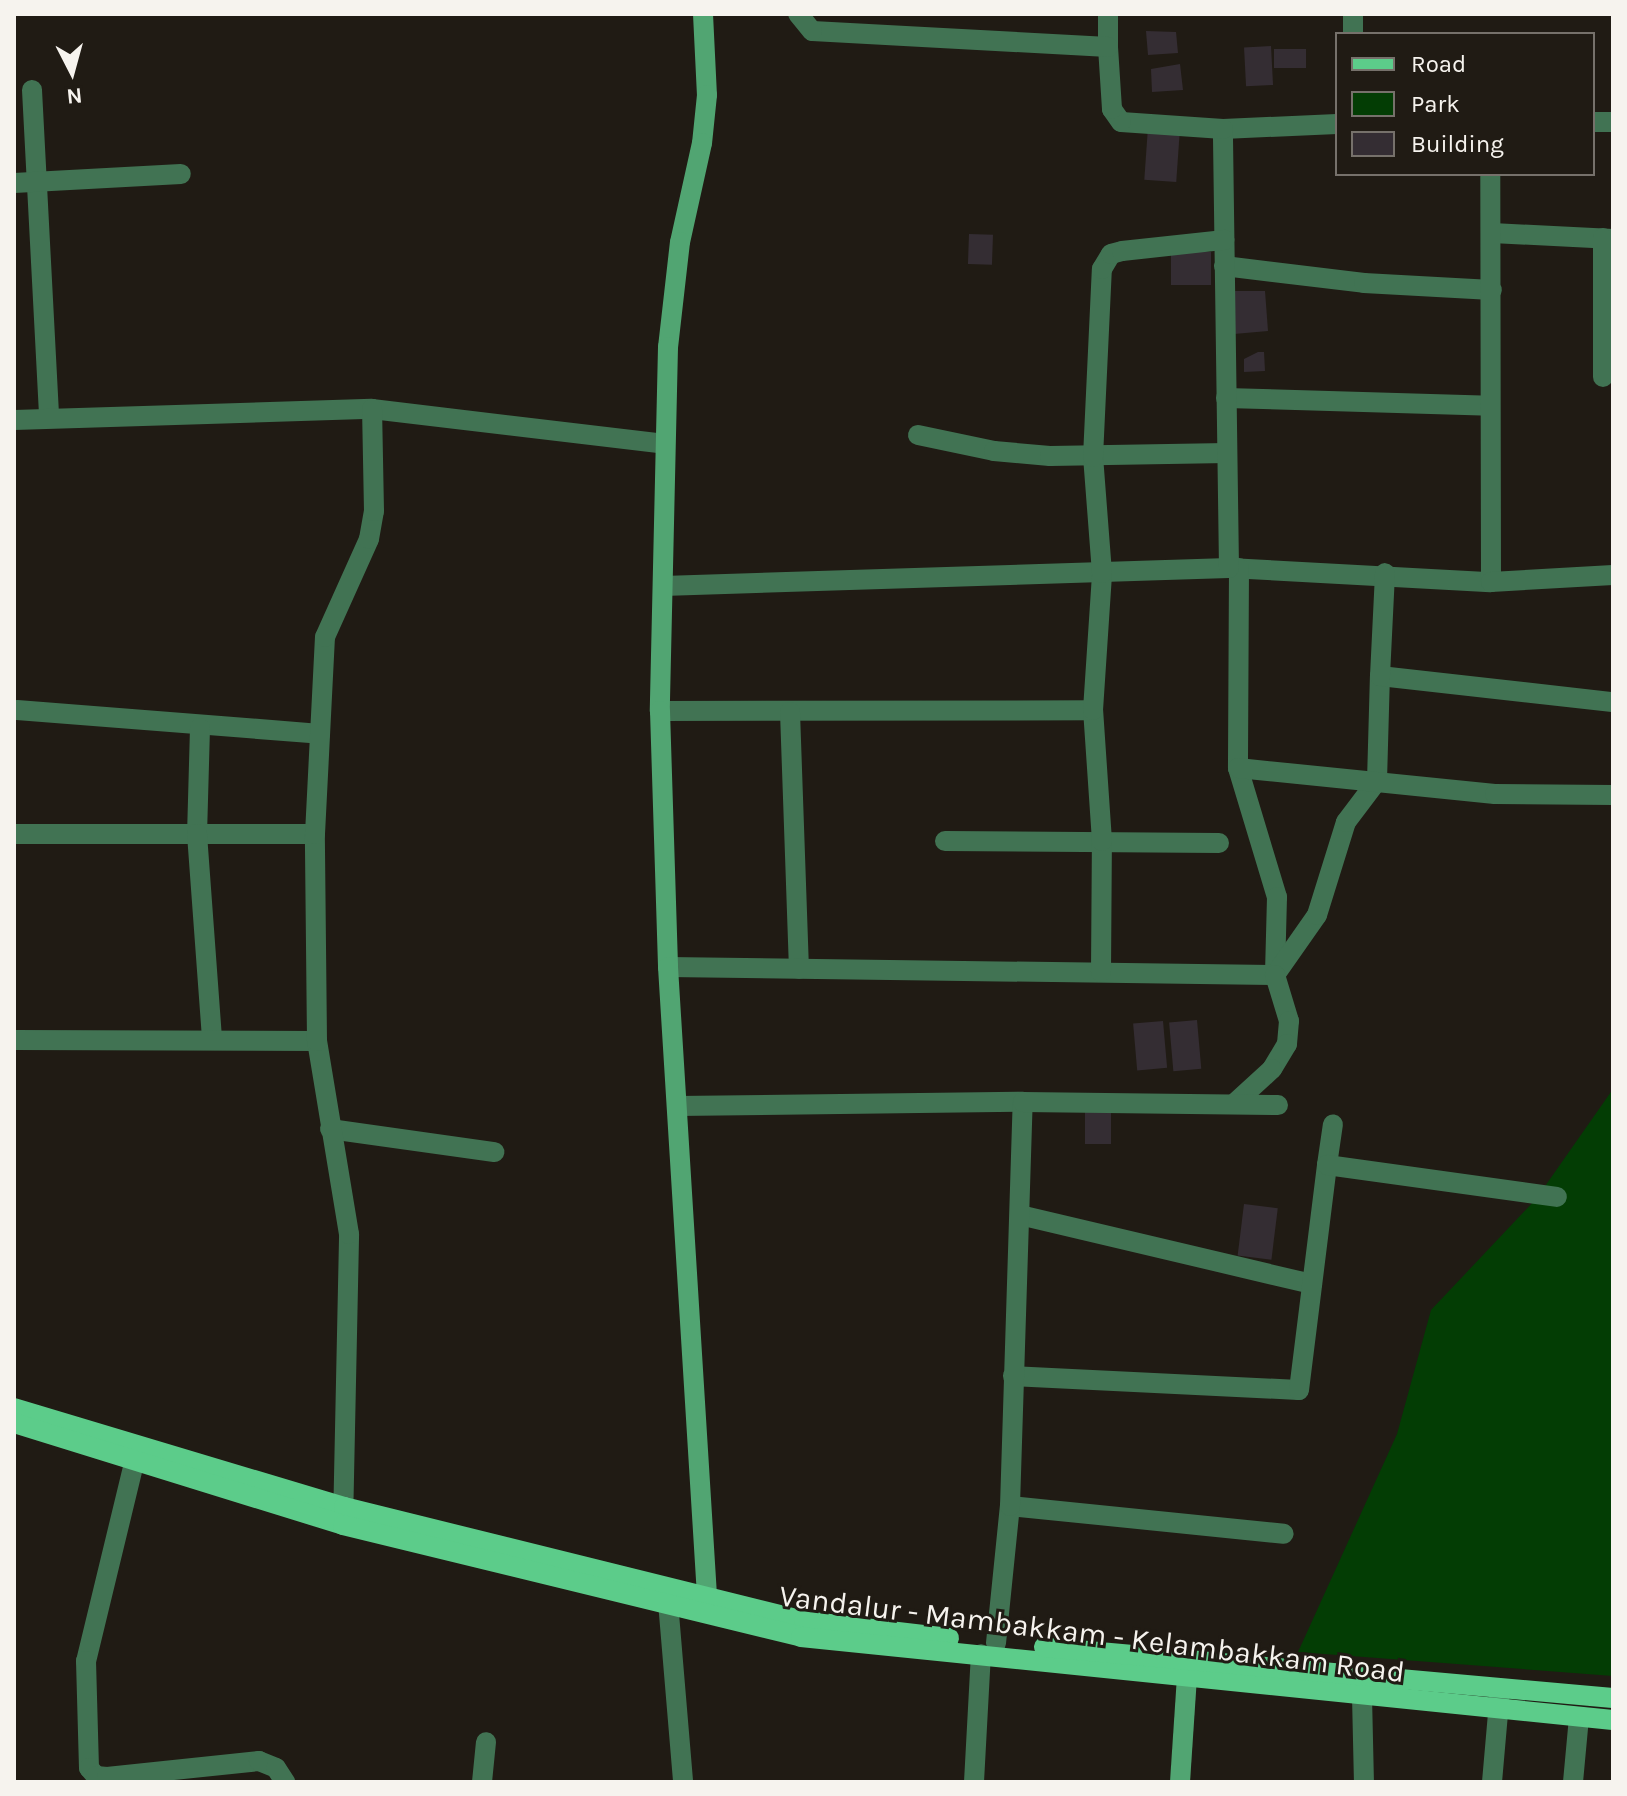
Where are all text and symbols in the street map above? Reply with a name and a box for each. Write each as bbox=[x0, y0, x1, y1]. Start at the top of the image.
north arrow bbox=[32, 32, 112, 112]
legend bbox=[1335, 32, 1595, 176]
text: Road bbox=[1411, 50, 1466, 78]
text: N bbox=[65, 82, 84, 110]
text: Park bbox=[1411, 90, 1460, 118]
text: Building bbox=[1411, 130, 1504, 158]
street label: Vandalur - Mambakkam - Kelambakkam Road bbox=[777, 1578, 1407, 1690]

